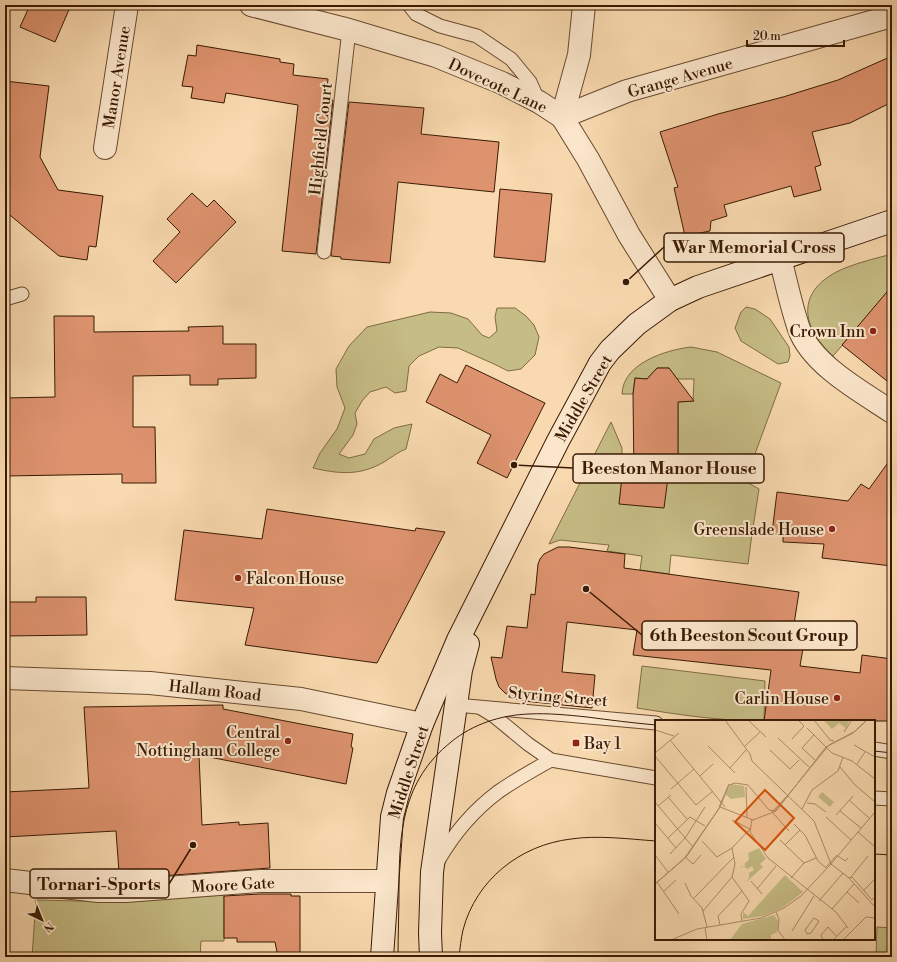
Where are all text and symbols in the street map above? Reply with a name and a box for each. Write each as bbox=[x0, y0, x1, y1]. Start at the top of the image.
scale bar bbox=[747, 22, 844, 48]
street label: Manor Avenue bbox=[99, 24, 135, 130]
text: 20 m bbox=[753, 29, 781, 44]
street label: Grange Avenue bbox=[625, 53, 735, 103]
street label: Dovecote Lane bbox=[445, 54, 550, 118]
street label: Highfield Court bbox=[305, 82, 337, 196]
callout: War Memorial Cross bbox=[664, 233, 844, 262]
text: War Memorial Cross bbox=[671, 237, 836, 259]
place label: Crown Inn bbox=[790, 322, 865, 342]
marker: Crown Inn bbox=[868, 326, 878, 336]
street label: Middle Street bbox=[551, 351, 617, 446]
callout: Beeston Manor House bbox=[573, 454, 764, 483]
text: Beeston Manor House bbox=[581, 458, 757, 480]
place label: Greenslade House bbox=[693, 520, 824, 540]
marker: Greenslade House bbox=[827, 524, 837, 534]
place label: Falcon House bbox=[246, 569, 344, 589]
marker: Falcon House bbox=[233, 573, 243, 583]
callout: 6th Beeston Scout Group bbox=[642, 621, 857, 650]
text: 6th Beeston Scout Group bbox=[649, 625, 849, 647]
street label: Hallam Road bbox=[168, 676, 262, 706]
street label: Styring Street bbox=[507, 683, 609, 711]
place label: Carlin House bbox=[734, 689, 829, 709]
marker: Carlin House bbox=[832, 693, 842, 703]
inset map bbox=[655, 720, 875, 940]
place label: Central Nottingham College bbox=[136, 723, 280, 761]
street label: Middle Street bbox=[384, 723, 434, 822]
place label: Bay 1 bbox=[583, 734, 621, 754]
marker: Central Nottingham College bbox=[283, 736, 293, 746]
marker: Bay 1 bbox=[571, 738, 581, 748]
callout: Tornari-Sports bbox=[30, 869, 169, 898]
street label: Moore Gate bbox=[191, 873, 275, 897]
text: Tornari-Sports bbox=[37, 874, 161, 896]
north arrow bbox=[22, 900, 62, 940]
text: N bbox=[40, 918, 56, 935]

